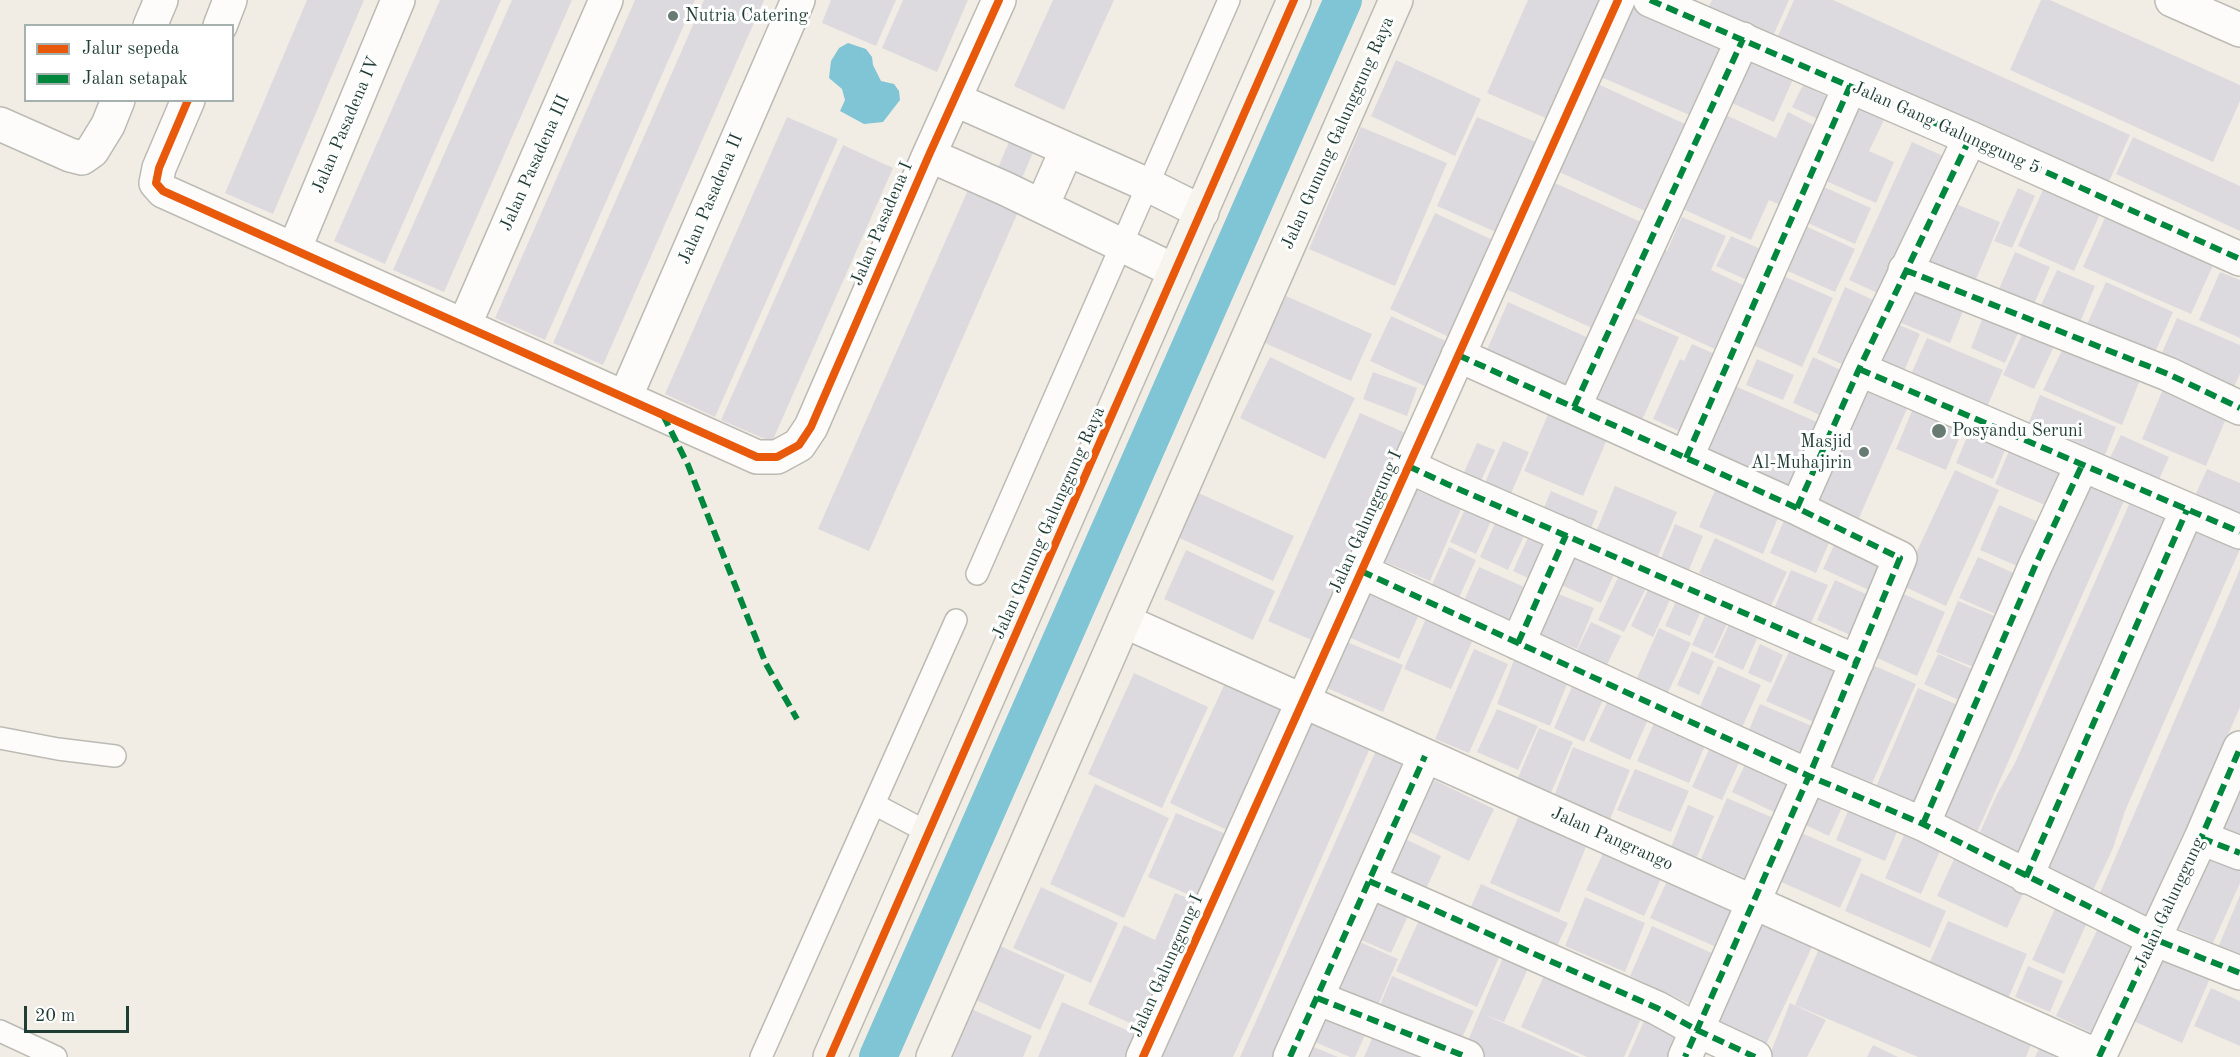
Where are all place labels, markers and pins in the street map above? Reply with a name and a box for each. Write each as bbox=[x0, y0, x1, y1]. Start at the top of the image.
place label: Nutria Catering bbox=[685, 5, 808, 27]
marker: Nutria Catering bbox=[666, 9, 680, 23]
place label: Posyandu Seruni bbox=[1952, 420, 2083, 442]
marker: Posyandu Seruni bbox=[1930, 422, 1948, 440]
place label: Masjid Al-Muhajirin bbox=[1751, 431, 1852, 474]
marker: Masjid Al-Muhajirin bbox=[1857, 445, 1871, 459]

